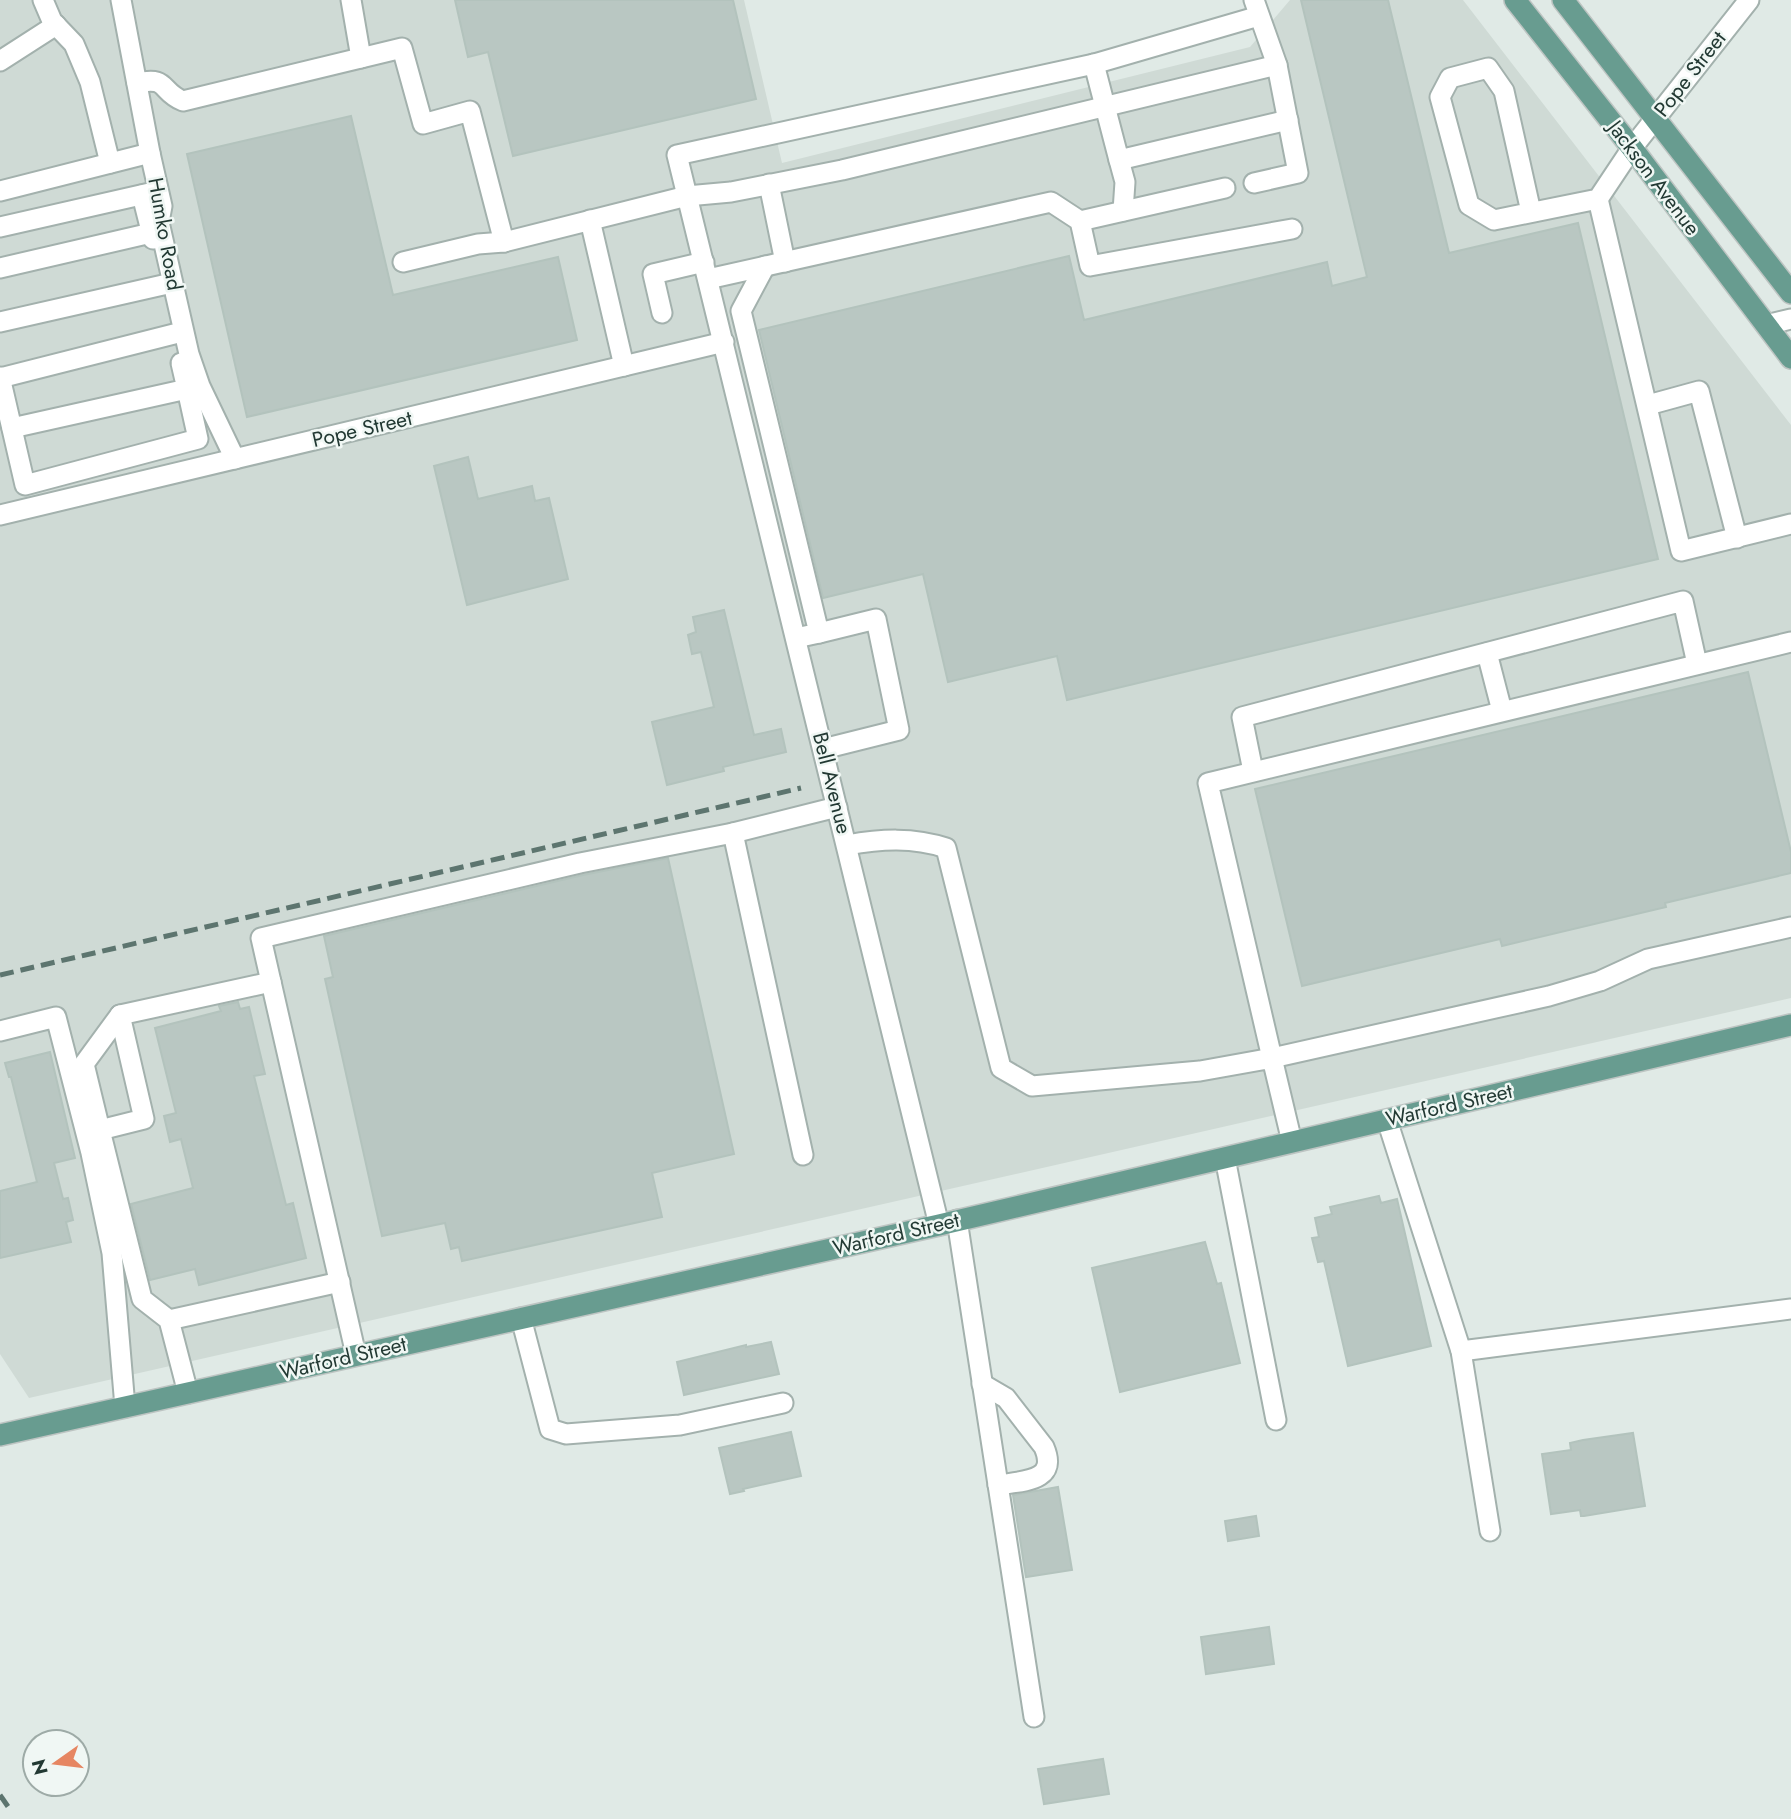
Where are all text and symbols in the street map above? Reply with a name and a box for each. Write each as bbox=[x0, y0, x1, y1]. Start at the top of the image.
street label: Pope Street bbox=[1647, 25, 1733, 123]
street label: Jackson Avenue bbox=[1599, 112, 1707, 242]
street label: Humko Road bbox=[140, 175, 190, 293]
street label: Pope Street bbox=[309, 403, 415, 455]
street label: Bell Avenue bbox=[805, 729, 859, 837]
street label: Warford Street bbox=[1383, 1076, 1515, 1134]
street label: Warford Street bbox=[830, 1205, 962, 1263]
street label: Warford Street bbox=[277, 1329, 409, 1387]
north arrow bbox=[21, 1728, 91, 1798]
text: N bbox=[25, 1756, 55, 1778]

